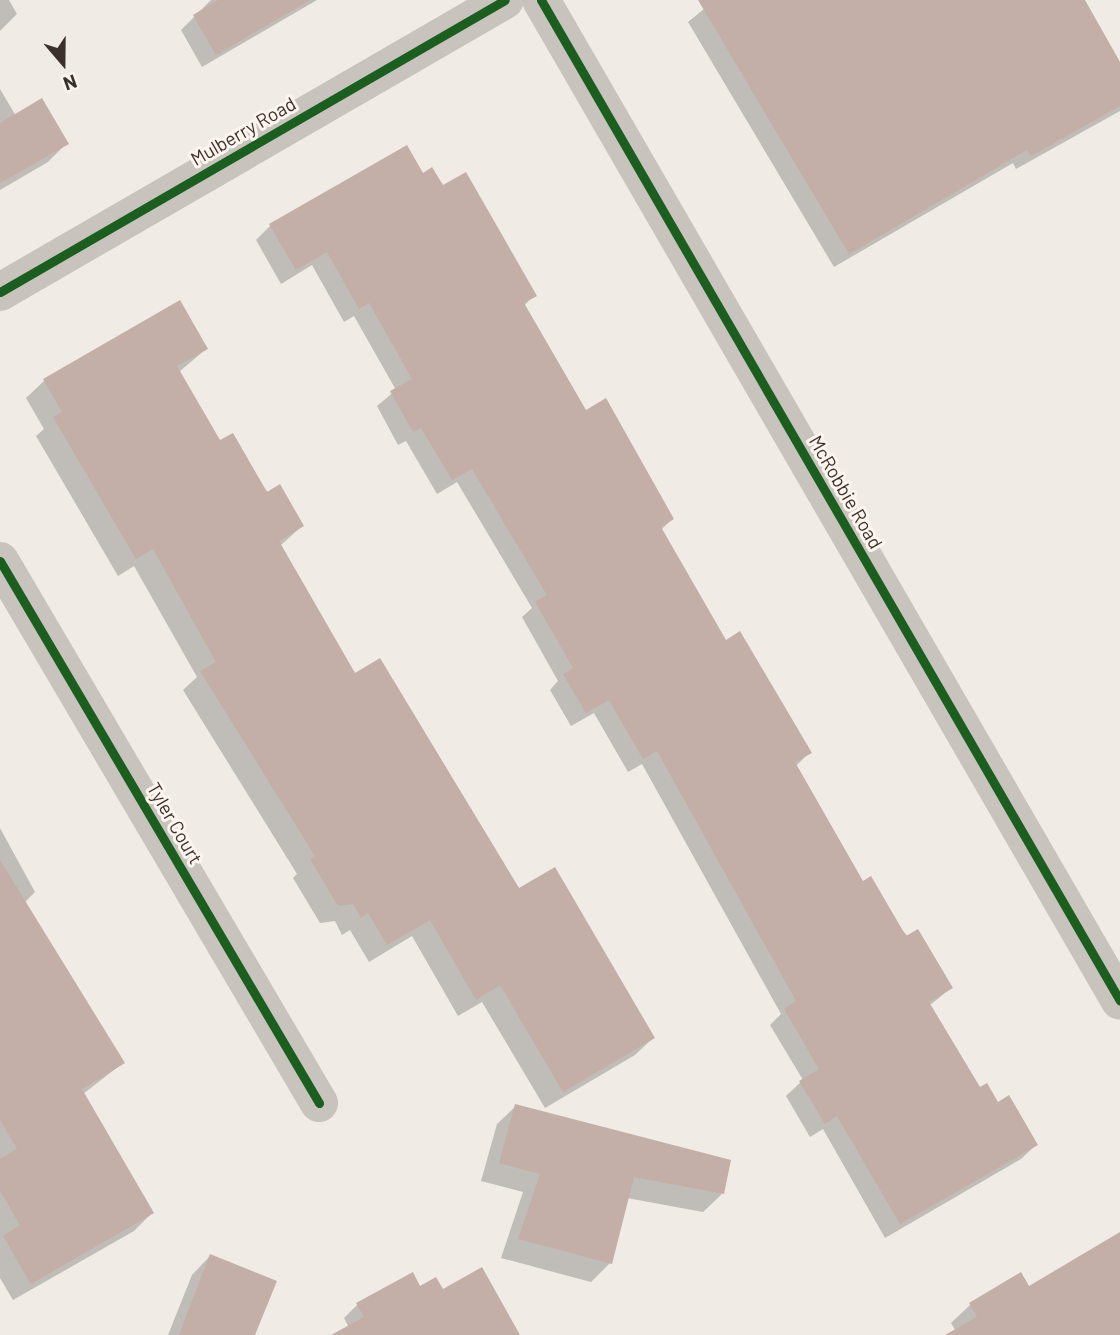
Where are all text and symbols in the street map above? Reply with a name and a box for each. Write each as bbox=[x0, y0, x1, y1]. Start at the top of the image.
north arrow bbox=[28, 28, 98, 98]
text: N bbox=[60, 70, 80, 96]
street label: Mulberry Road bbox=[186, 92, 300, 170]
street label: McRobbie Road bbox=[804, 431, 888, 553]
street label: Tyler Court bbox=[143, 778, 207, 868]

